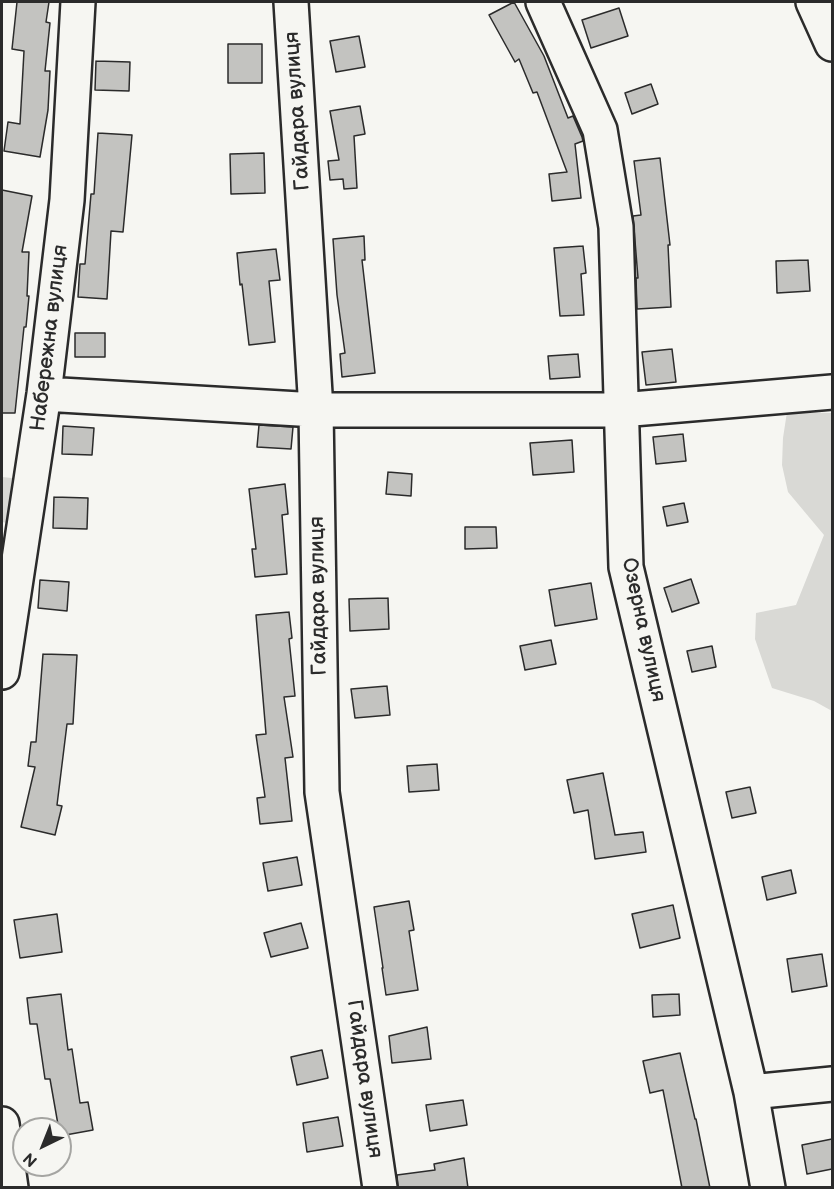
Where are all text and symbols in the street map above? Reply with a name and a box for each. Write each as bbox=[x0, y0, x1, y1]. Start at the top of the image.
street label: Гайдара вулиця bbox=[280, 31, 316, 191]
street label: Набережна вулиця bbox=[26, 243, 74, 433]
street label: Гайдара вулиця bbox=[305, 516, 333, 676]
street label: Озерна вулиця bbox=[615, 555, 671, 705]
street label: Гайдара вулиця bbox=[340, 998, 388, 1160]
north arrow bbox=[12, 1117, 72, 1177]
text: N bbox=[20, 1148, 42, 1170]

